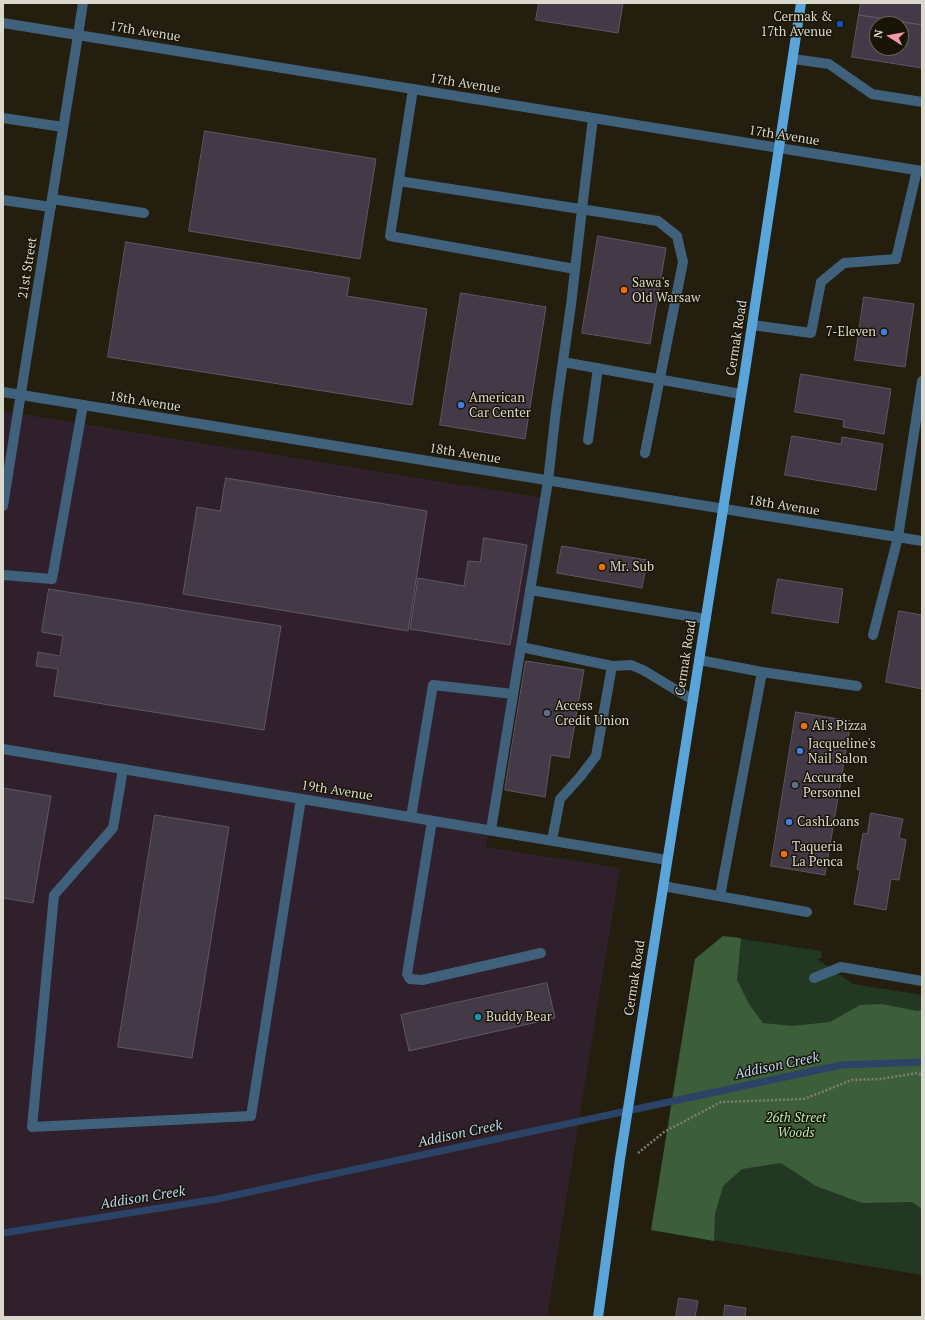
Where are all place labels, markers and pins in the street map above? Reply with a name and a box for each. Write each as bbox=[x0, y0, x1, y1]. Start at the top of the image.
place label: Cermak & 17th Avenue bbox=[761, 9, 832, 40]
marker: Cermak & 17th Avenue bbox=[835, 19, 845, 29]
place label: Sawa's Old Warsaw bbox=[632, 275, 700, 306]
marker: Sawa's Old Warsaw bbox=[619, 285, 629, 295]
place label: 7-Eleven bbox=[826, 324, 876, 340]
marker: 7-Eleven bbox=[879, 327, 889, 337]
place label: American Car Center bbox=[469, 390, 531, 421]
marker: American Car Center bbox=[456, 400, 466, 410]
place label: Mr. Sub bbox=[610, 559, 654, 575]
marker: Mr. Sub bbox=[597, 562, 607, 572]
place label: Access Credit Union bbox=[555, 698, 629, 729]
marker: Access Credit Union bbox=[542, 708, 552, 718]
place label: Al's Pizza bbox=[812, 718, 867, 734]
marker: Al's Pizza bbox=[799, 721, 809, 731]
place label: Jacqueline's Nail Salon bbox=[808, 736, 876, 767]
marker: Jacqueline's Nail Salon bbox=[795, 746, 805, 756]
place label: Accurate Personnel bbox=[803, 770, 861, 801]
marker: Accurate Personnel bbox=[790, 780, 800, 790]
place label: CashLoans bbox=[797, 814, 859, 830]
marker: CashLoans bbox=[784, 817, 794, 827]
place label: Taqueria La Penca bbox=[792, 839, 843, 870]
marker: Taqueria La Penca bbox=[779, 849, 789, 859]
place label: Buddy Bear bbox=[486, 1009, 552, 1025]
marker: Buddy Bear bbox=[473, 1012, 483, 1022]

